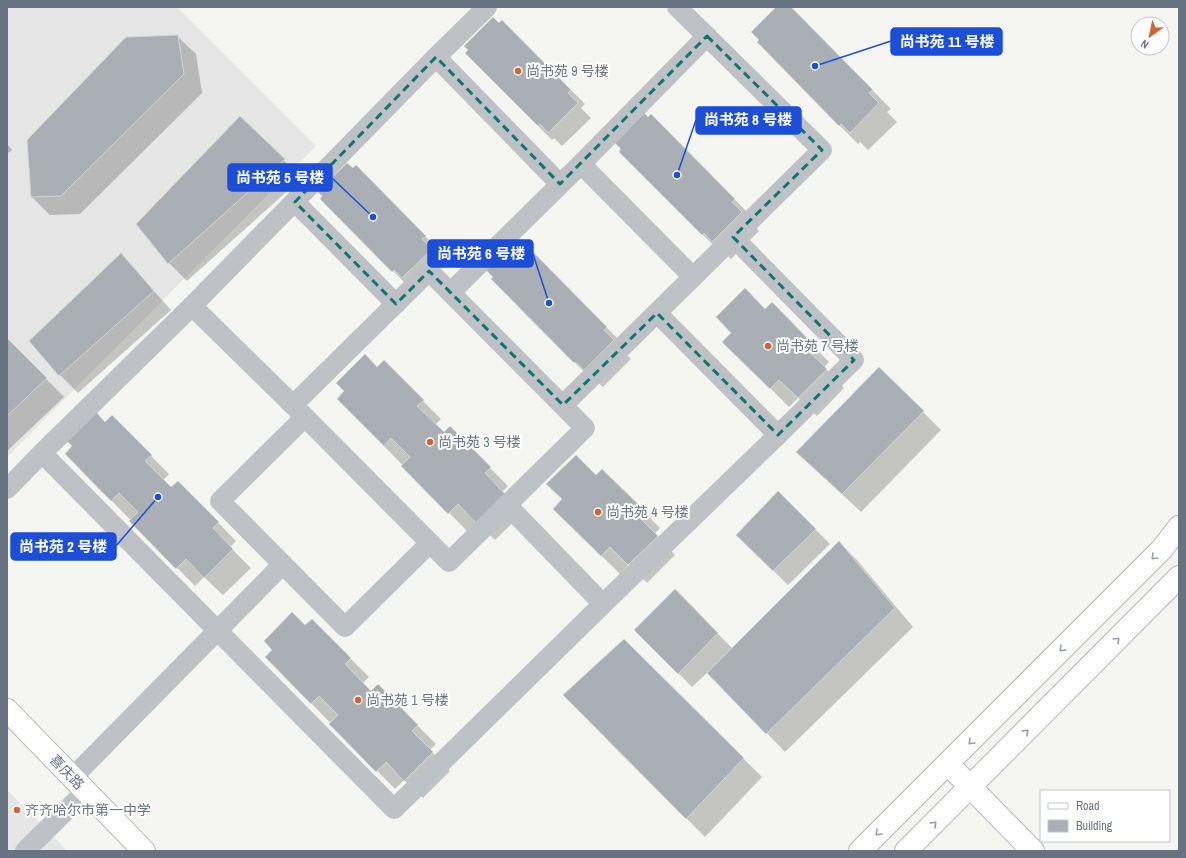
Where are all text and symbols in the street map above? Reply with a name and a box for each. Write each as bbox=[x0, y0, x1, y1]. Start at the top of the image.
north arrow bbox=[1130, 16, 1170, 56]
callout: 尚书苑 11 号楼 bbox=[891, 28, 1002, 55]
text: 尚书苑 11 号楼 bbox=[900, 31, 994, 52]
text: N bbox=[1138, 37, 1151, 52]
place label: 尚书苑 9 号楼 bbox=[526, 62, 609, 80]
marker: 尚书苑 9 号楼 bbox=[513, 66, 523, 76]
callout: 尚书苑 8 号楼 bbox=[696, 107, 801, 134]
text: 尚书苑 8 号楼 bbox=[704, 109, 792, 130]
callout: 尚书苑 5 号楼 bbox=[228, 164, 332, 191]
text: 尚书苑 5 号楼 bbox=[236, 167, 324, 188]
callout: 尚书苑 6 号楼 bbox=[428, 240, 533, 267]
text: 尚书苑 6 号楼 bbox=[437, 243, 525, 264]
place label: 尚书苑 7 号楼 bbox=[776, 337, 859, 355]
marker: 尚书苑 7 号楼 bbox=[763, 341, 773, 351]
place label: 尚书苑 3 号楼 bbox=[438, 433, 521, 451]
marker: 尚书苑 3 号楼 bbox=[425, 437, 435, 447]
place label: 尚书苑 4 号楼 bbox=[606, 503, 689, 521]
marker: 尚书苑 4 号楼 bbox=[593, 507, 603, 517]
callout: 尚书苑 2 号楼 bbox=[11, 533, 116, 560]
text: 尚书苑 2 号楼 bbox=[19, 536, 107, 557]
one-way arrow bbox=[1151, 552, 1159, 560]
one-way arrow bbox=[1112, 637, 1120, 644]
one-way arrow bbox=[1059, 644, 1067, 652]
place label: 尚书苑 1 号楼 bbox=[366, 691, 449, 709]
marker: 尚书苑 1 号楼 bbox=[353, 695, 363, 705]
one-way arrow bbox=[1021, 729, 1028, 737]
one-way arrow bbox=[968, 737, 976, 745]
street label: 喜庆路 bbox=[46, 751, 88, 793]
legend bbox=[1040, 790, 1170, 842]
text: Road bbox=[1076, 798, 1100, 814]
place label: 齐齐哈尔市第一中学 bbox=[25, 801, 151, 819]
marker: 齐齐哈尔市第一中学 bbox=[12, 805, 22, 815]
text: Building bbox=[1076, 818, 1113, 834]
one-way arrow bbox=[929, 821, 937, 828]
one-way arrow bbox=[875, 828, 883, 836]

